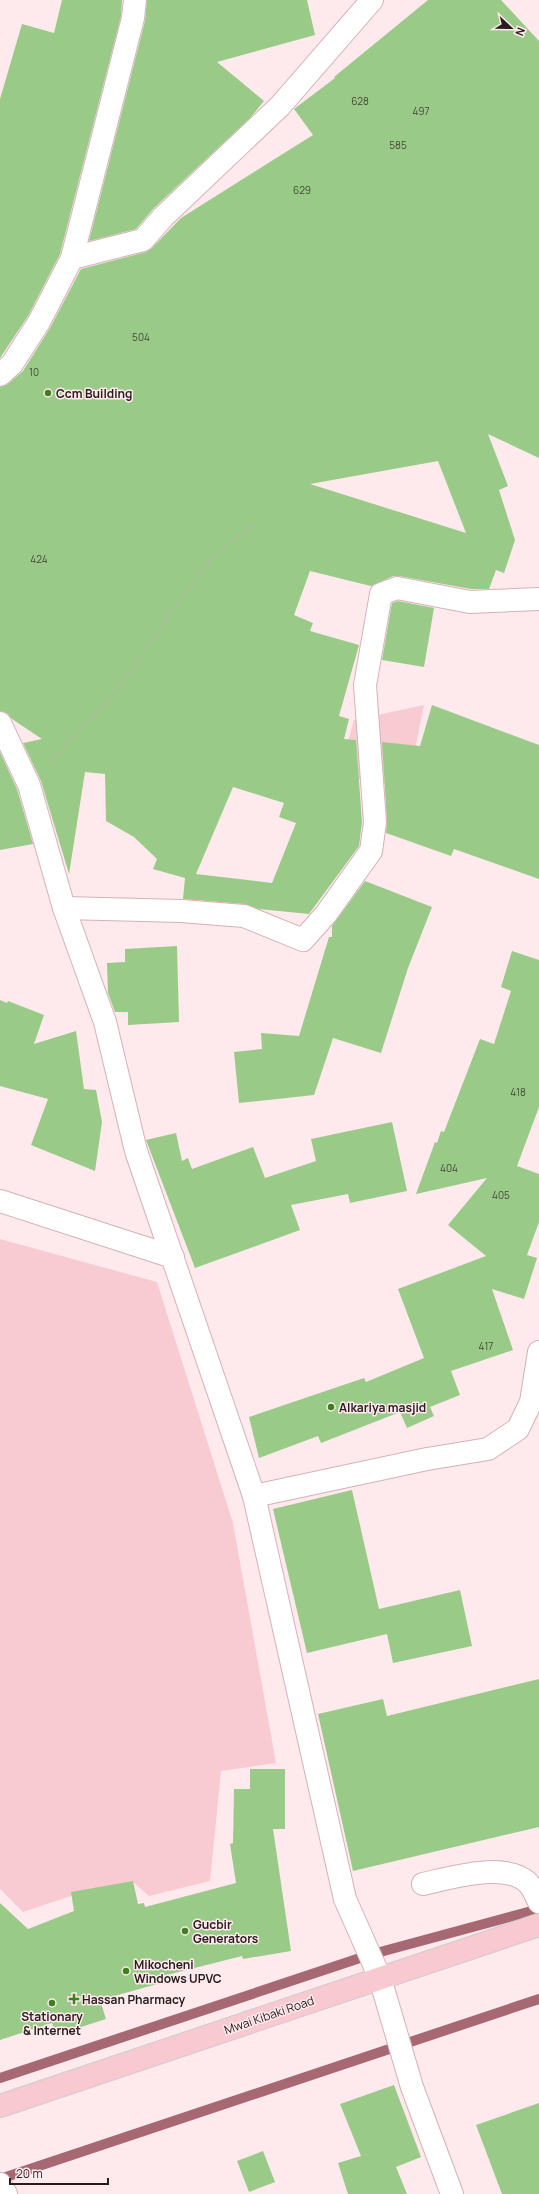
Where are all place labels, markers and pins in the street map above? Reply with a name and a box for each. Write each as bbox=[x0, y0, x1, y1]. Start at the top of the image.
place label: Ccm Building bbox=[56, 385, 132, 402]
marker: Ccm Building bbox=[43, 388, 53, 398]
place label: Alkariya masjid bbox=[339, 1399, 426, 1416]
marker: Alkariya masjid bbox=[326, 1402, 336, 1412]
place label: Gucbir Generators bbox=[193, 1916, 259, 1947]
marker: Gucbir Generators bbox=[180, 1926, 190, 1936]
place label: Mikocheni Windows UPVC bbox=[134, 1956, 222, 1987]
marker: Mikocheni Windows UPVC bbox=[121, 1966, 131, 1976]
place label: Hassan Pharmacy bbox=[82, 1991, 186, 2008]
marker: Hassan Pharmacy bbox=[69, 1994, 79, 2004]
marker: Stationary & Internet bbox=[47, 1998, 57, 2008]
place label: Stationary & Internet bbox=[21, 2008, 83, 2039]

